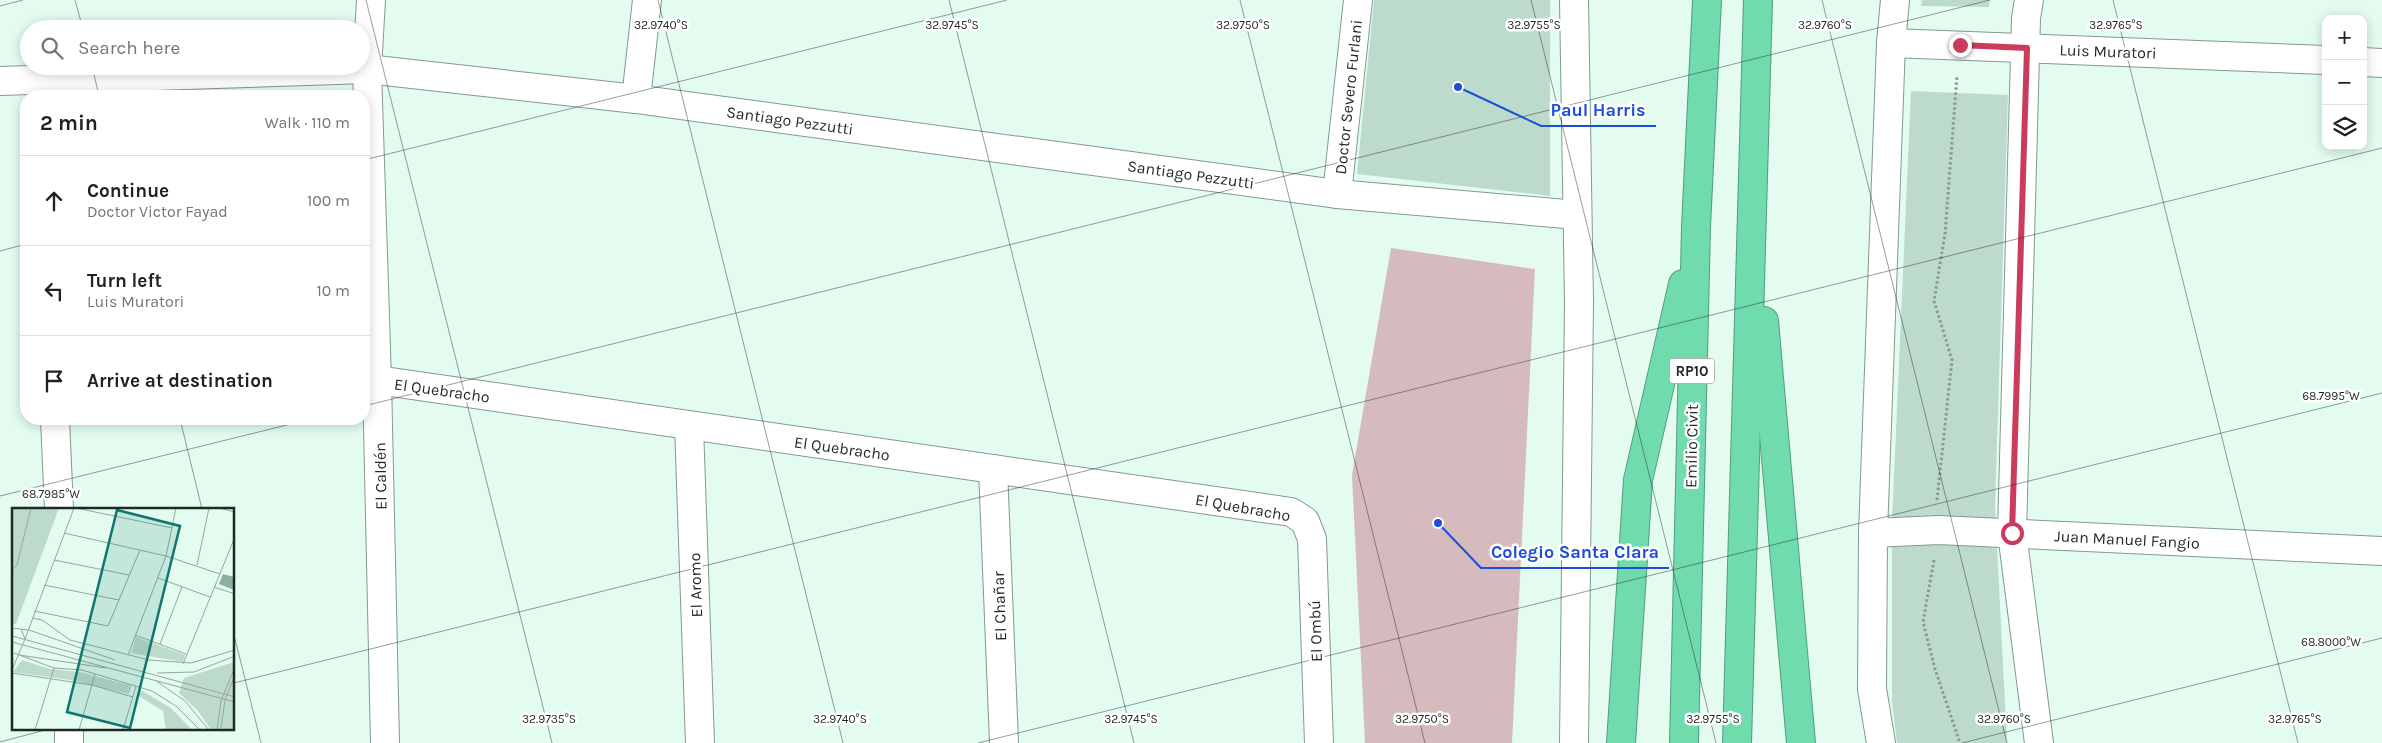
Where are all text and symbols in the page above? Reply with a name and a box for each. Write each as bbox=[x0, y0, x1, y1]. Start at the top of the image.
map controls bbox=[2322, 15, 2367, 150]
button: + bbox=[2322, 15, 2367, 60]
text: 32.9740°S bbox=[634, 18, 688, 32]
text: 32.9745°S bbox=[925, 18, 979, 32]
text: 32.9750°S bbox=[1216, 18, 1270, 32]
text: 32.9755°S bbox=[1507, 18, 1561, 32]
text: 32.9760°S bbox=[1798, 18, 1852, 32]
text: 32.9765°S bbox=[2089, 18, 2143, 32]
street label: Doctor Severo Furlani bbox=[1331, 19, 1366, 175]
search box bbox=[20, 20, 370, 75]
icon: search bbox=[38, 34, 66, 62]
route end bbox=[1949, 34, 1972, 57]
text: Search here bbox=[78, 37, 180, 59]
street label: Luis Muratori bbox=[2059, 40, 2157, 63]
button: − bbox=[2322, 60, 2367, 105]
callout: Paul Harris bbox=[1541, 93, 1656, 126]
text: Paul Harris bbox=[1550, 99, 1646, 121]
street label: Santiago Pezzutti bbox=[725, 102, 855, 139]
button: layers bbox=[2322, 105, 2367, 150]
text: 2 min bbox=[40, 111, 98, 135]
text: Walk · 110 m bbox=[265, 113, 350, 132]
street label: Santiago Pezzutti bbox=[1126, 156, 1256, 193]
text: Continue bbox=[87, 180, 169, 202]
icon: ahead bbox=[40, 187, 68, 215]
text: 100 m bbox=[307, 191, 350, 210]
text: Doctor Victor Fayad bbox=[87, 202, 228, 221]
text: Turn left bbox=[87, 270, 162, 292]
icon: left bbox=[40, 277, 68, 305]
text: 10 m bbox=[316, 281, 350, 300]
text: Luis Muratori bbox=[87, 292, 184, 311]
road number: RP10 bbox=[1670, 358, 1714, 384]
icon: arrive bbox=[40, 367, 68, 395]
text: Arrive at destination bbox=[87, 370, 273, 392]
street label: El Quebracho bbox=[393, 374, 491, 407]
text: 68.7995°W bbox=[2302, 389, 2360, 403]
street label: Emilio Civit bbox=[1681, 404, 1702, 488]
street label: El Quebracho bbox=[793, 432, 891, 465]
street label: El Caldén bbox=[370, 442, 391, 510]
text: 68.7985°W bbox=[22, 487, 80, 501]
street label: El Quebracho bbox=[1194, 490, 1292, 525]
inset map bbox=[12, 508, 235, 730]
route start bbox=[2001, 522, 2024, 545]
street label: Juan Manuel Fangio bbox=[2054, 526, 2200, 553]
callout: Colegio Santa Clara bbox=[1481, 535, 1669, 568]
text: Colegio Santa Clara bbox=[1491, 541, 1659, 563]
street label: El Aromo bbox=[685, 552, 706, 618]
street label: El Chañar bbox=[989, 571, 1010, 641]
street label: El Ombú bbox=[1305, 600, 1326, 662]
text: 68.8000°W bbox=[2301, 635, 2361, 649]
text: 32.9735°S bbox=[522, 712, 576, 726]
text: 32.9740°S bbox=[813, 712, 867, 726]
text: 32.9745°S bbox=[1104, 712, 1158, 726]
text: 32.9750°S bbox=[1395, 712, 1449, 726]
text: 32.9755°S bbox=[1686, 712, 1740, 726]
text: 32.9760°S bbox=[1977, 712, 2031, 726]
text: 32.9765°S bbox=[2268, 712, 2322, 726]

